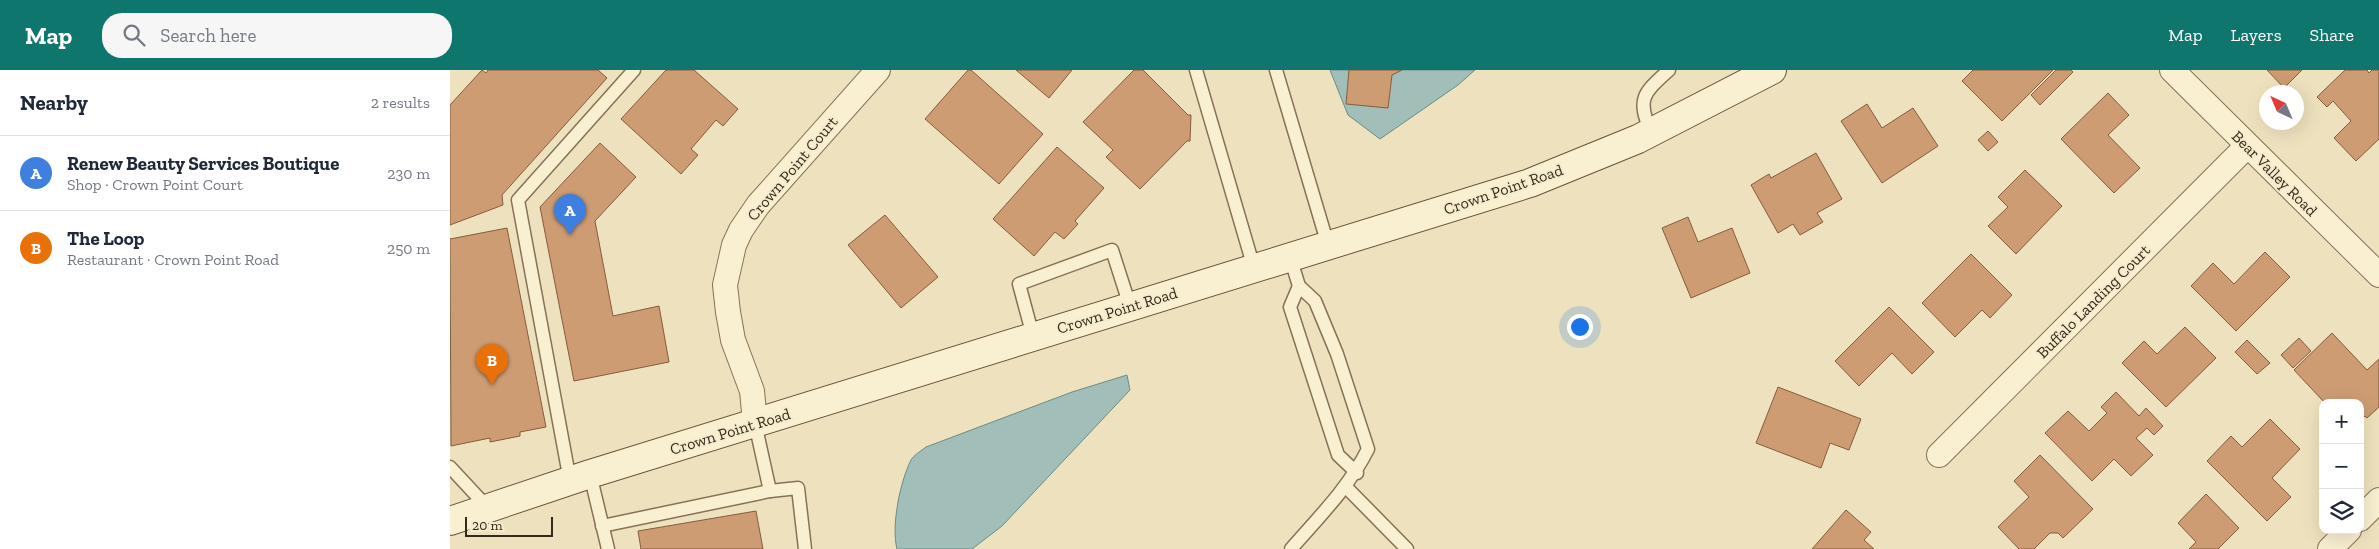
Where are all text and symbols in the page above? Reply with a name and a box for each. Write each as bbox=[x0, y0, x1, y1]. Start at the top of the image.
search box bbox=[102, 13, 452, 58]
text: Map bbox=[25, 21, 72, 50]
icon: search bbox=[120, 21, 148, 49]
text: Search here bbox=[160, 24, 257, 47]
text: Map bbox=[2168, 24, 2203, 46]
text: Layers bbox=[2231, 24, 2282, 46]
text: Share bbox=[2310, 24, 2354, 46]
north arrow bbox=[2259, 85, 2304, 130]
text: Nearby bbox=[20, 90, 88, 115]
text: 2 results bbox=[371, 93, 430, 112]
street label: Crown Point Court bbox=[743, 112, 842, 224]
street label: Bear Valley Road bbox=[2228, 127, 2322, 220]
text: Renew Beauty Services Boutique bbox=[67, 152, 339, 175]
street label: Crown Point Road bbox=[1441, 160, 1565, 219]
text: A bbox=[31, 164, 42, 183]
text: 230 m bbox=[387, 164, 430, 183]
text: Shop · Crown Point Court bbox=[67, 175, 243, 194]
pin: A bbox=[554, 194, 586, 235]
text: The Loop bbox=[67, 227, 144, 250]
text: B bbox=[31, 239, 41, 258]
text: 250 m bbox=[387, 239, 430, 258]
street label: Buffalo Landing Court bbox=[2033, 241, 2154, 362]
text: Restaurant · Crown Point Road bbox=[67, 250, 279, 269]
street label: Crown Point Road bbox=[1055, 283, 1180, 338]
your location bbox=[1567, 314, 1593, 340]
pin: B bbox=[476, 344, 508, 385]
map controls bbox=[2319, 399, 2364, 534]
button: + bbox=[2319, 399, 2364, 444]
street label: Crown Point Road bbox=[668, 404, 793, 459]
button: − bbox=[2319, 444, 2364, 489]
button: layers bbox=[2319, 489, 2364, 534]
scale bar bbox=[465, 514, 552, 537]
text: 20 m bbox=[472, 517, 503, 534]

